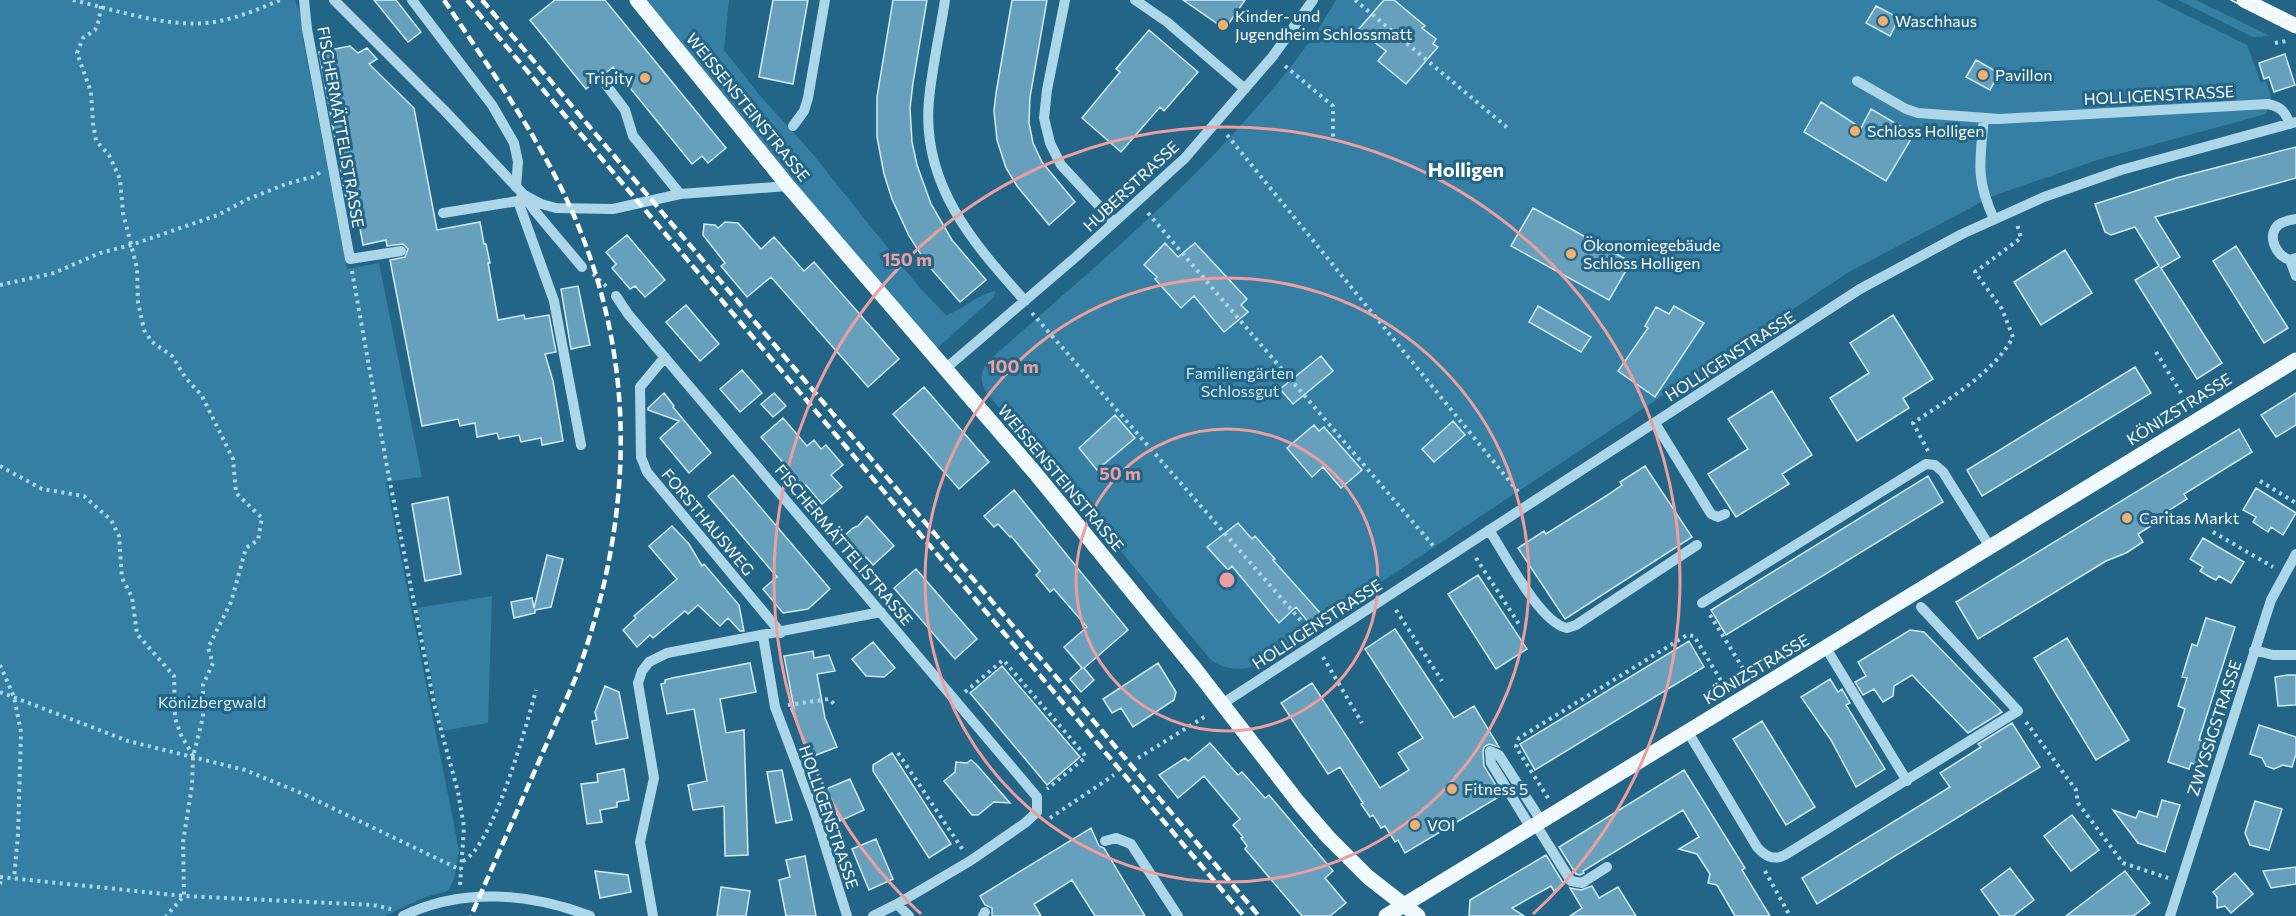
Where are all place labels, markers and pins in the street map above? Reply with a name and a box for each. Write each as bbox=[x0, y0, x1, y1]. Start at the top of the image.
place label: Kinder- und Jugendheim Schlossmatt bbox=[1235, 6, 1413, 43]
place label: Waschhaus bbox=[1895, 11, 1977, 30]
marker: Waschhaus bbox=[1876, 14, 1890, 28]
marker: Kinder- und Jugendheim Schlossmatt bbox=[1216, 18, 1230, 32]
place label: Pavillon bbox=[1995, 65, 2052, 84]
place label: Tripity bbox=[585, 68, 633, 87]
marker: Pavillon bbox=[1976, 68, 1990, 82]
marker: Tripity bbox=[638, 71, 652, 85]
place label: Schloss Holligen bbox=[1867, 121, 1984, 140]
marker: Schloss Holligen bbox=[1848, 124, 1862, 138]
place label: Ökonomiegebäude Schloss Holligen bbox=[1583, 235, 1721, 272]
marker: Ökonomiegebäude Schloss Holligen bbox=[1564, 247, 1578, 261]
place label: Caritas Markt bbox=[2139, 508, 2240, 527]
marker: Caritas Markt bbox=[2120, 511, 2134, 525]
centre of rings bbox=[1217, 570, 1237, 590]
place label: Fitness 5 bbox=[1464, 779, 1528, 798]
marker: Fitness 5 bbox=[1445, 782, 1459, 796]
place label: VOI bbox=[1427, 815, 1455, 834]
marker: VOI bbox=[1408, 818, 1422, 832]

